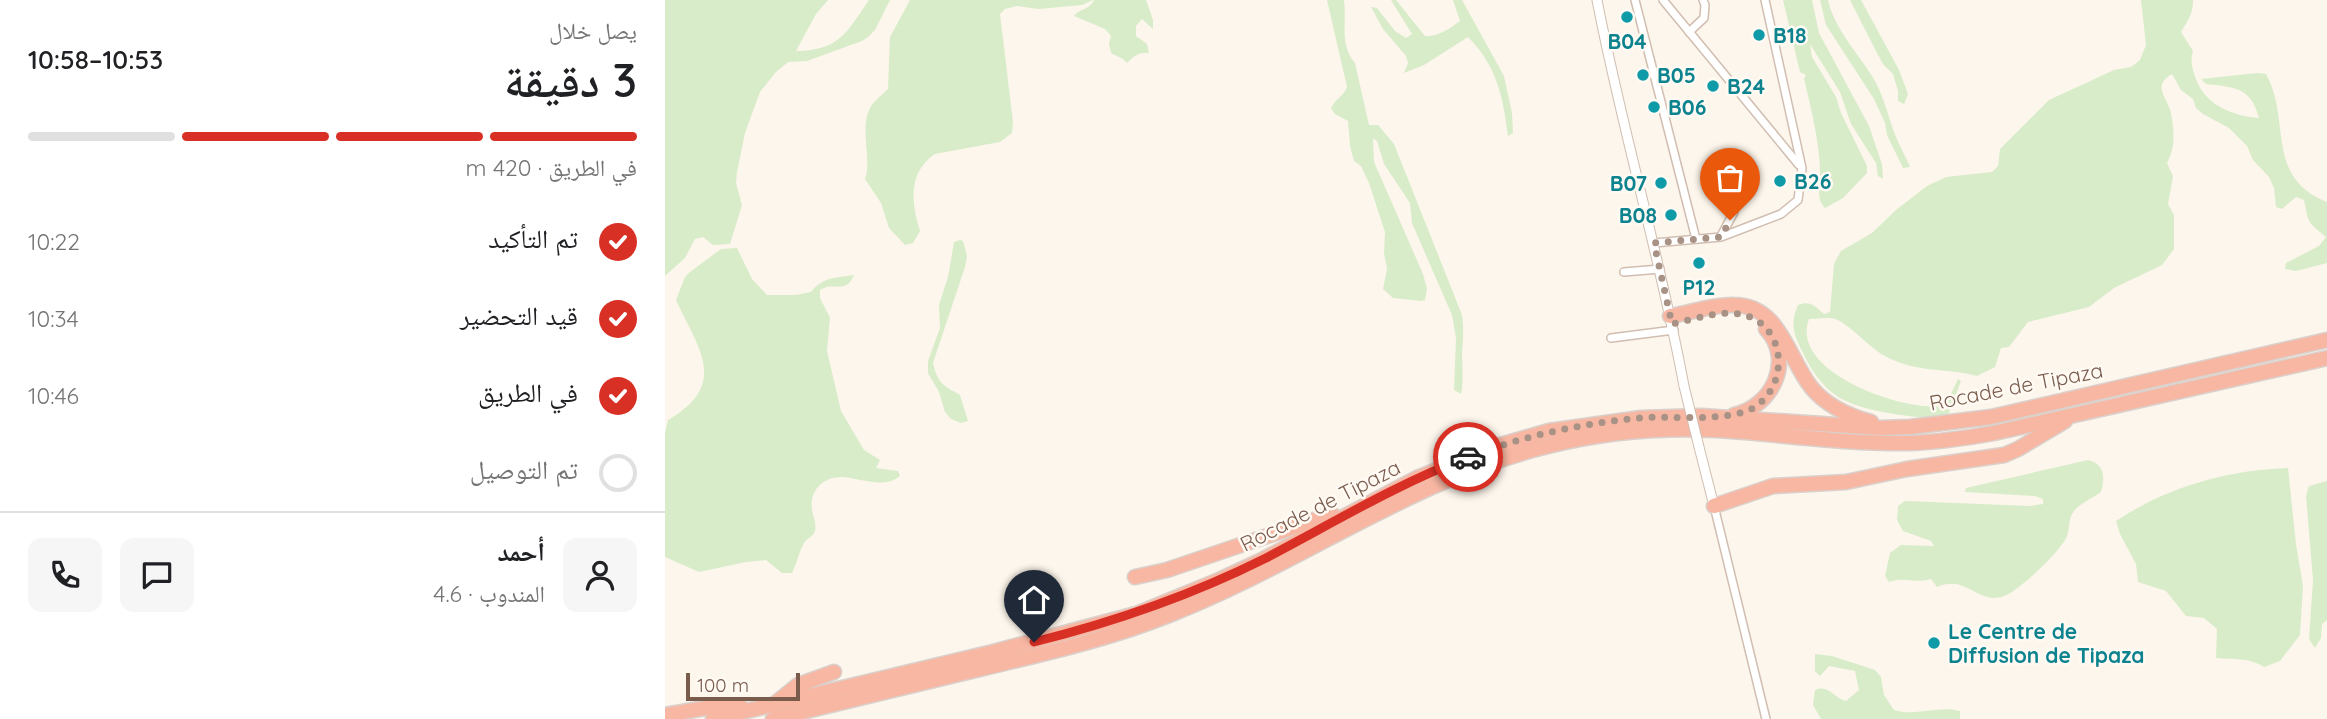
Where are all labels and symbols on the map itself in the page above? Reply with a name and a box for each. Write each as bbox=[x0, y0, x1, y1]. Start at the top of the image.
marker: B04 bbox=[1619, 9, 1635, 25]
place label: B18 bbox=[1773, 22, 1806, 48]
marker: B18 bbox=[1751, 27, 1767, 43]
place label: B04 bbox=[1608, 28, 1647, 54]
place label: B05 bbox=[1657, 62, 1696, 88]
marker: B05 bbox=[1635, 67, 1651, 83]
place label: B24 bbox=[1727, 73, 1765, 99]
marker: B24 bbox=[1705, 78, 1721, 94]
place label: B06 bbox=[1668, 94, 1706, 120]
marker: B06 bbox=[1646, 99, 1662, 115]
pin bbox=[1700, 148, 1760, 220]
place label: B26 bbox=[1794, 168, 1831, 194]
place label: B07 bbox=[1610, 170, 1647, 196]
marker: B26 bbox=[1772, 173, 1788, 189]
marker: B07 bbox=[1653, 175, 1669, 191]
place label: B08 bbox=[1619, 202, 1657, 228]
marker: B08 bbox=[1663, 207, 1679, 223]
marker: P12 bbox=[1691, 255, 1707, 271]
place label: P12 bbox=[1683, 274, 1715, 300]
street label: Rocade de Tipaza bbox=[1927, 356, 2105, 416]
courier bbox=[1433, 422, 1503, 492]
street label: Rocade de Tipaza bbox=[1236, 453, 1404, 557]
pin bbox=[1004, 570, 1064, 642]
place label: Le Centre de Diffusion de Tipaza bbox=[1948, 618, 2145, 668]
marker: Le Centre de Diffusion de Tipaza bbox=[1926, 635, 1942, 651]
scale bar bbox=[686, 670, 800, 702]

